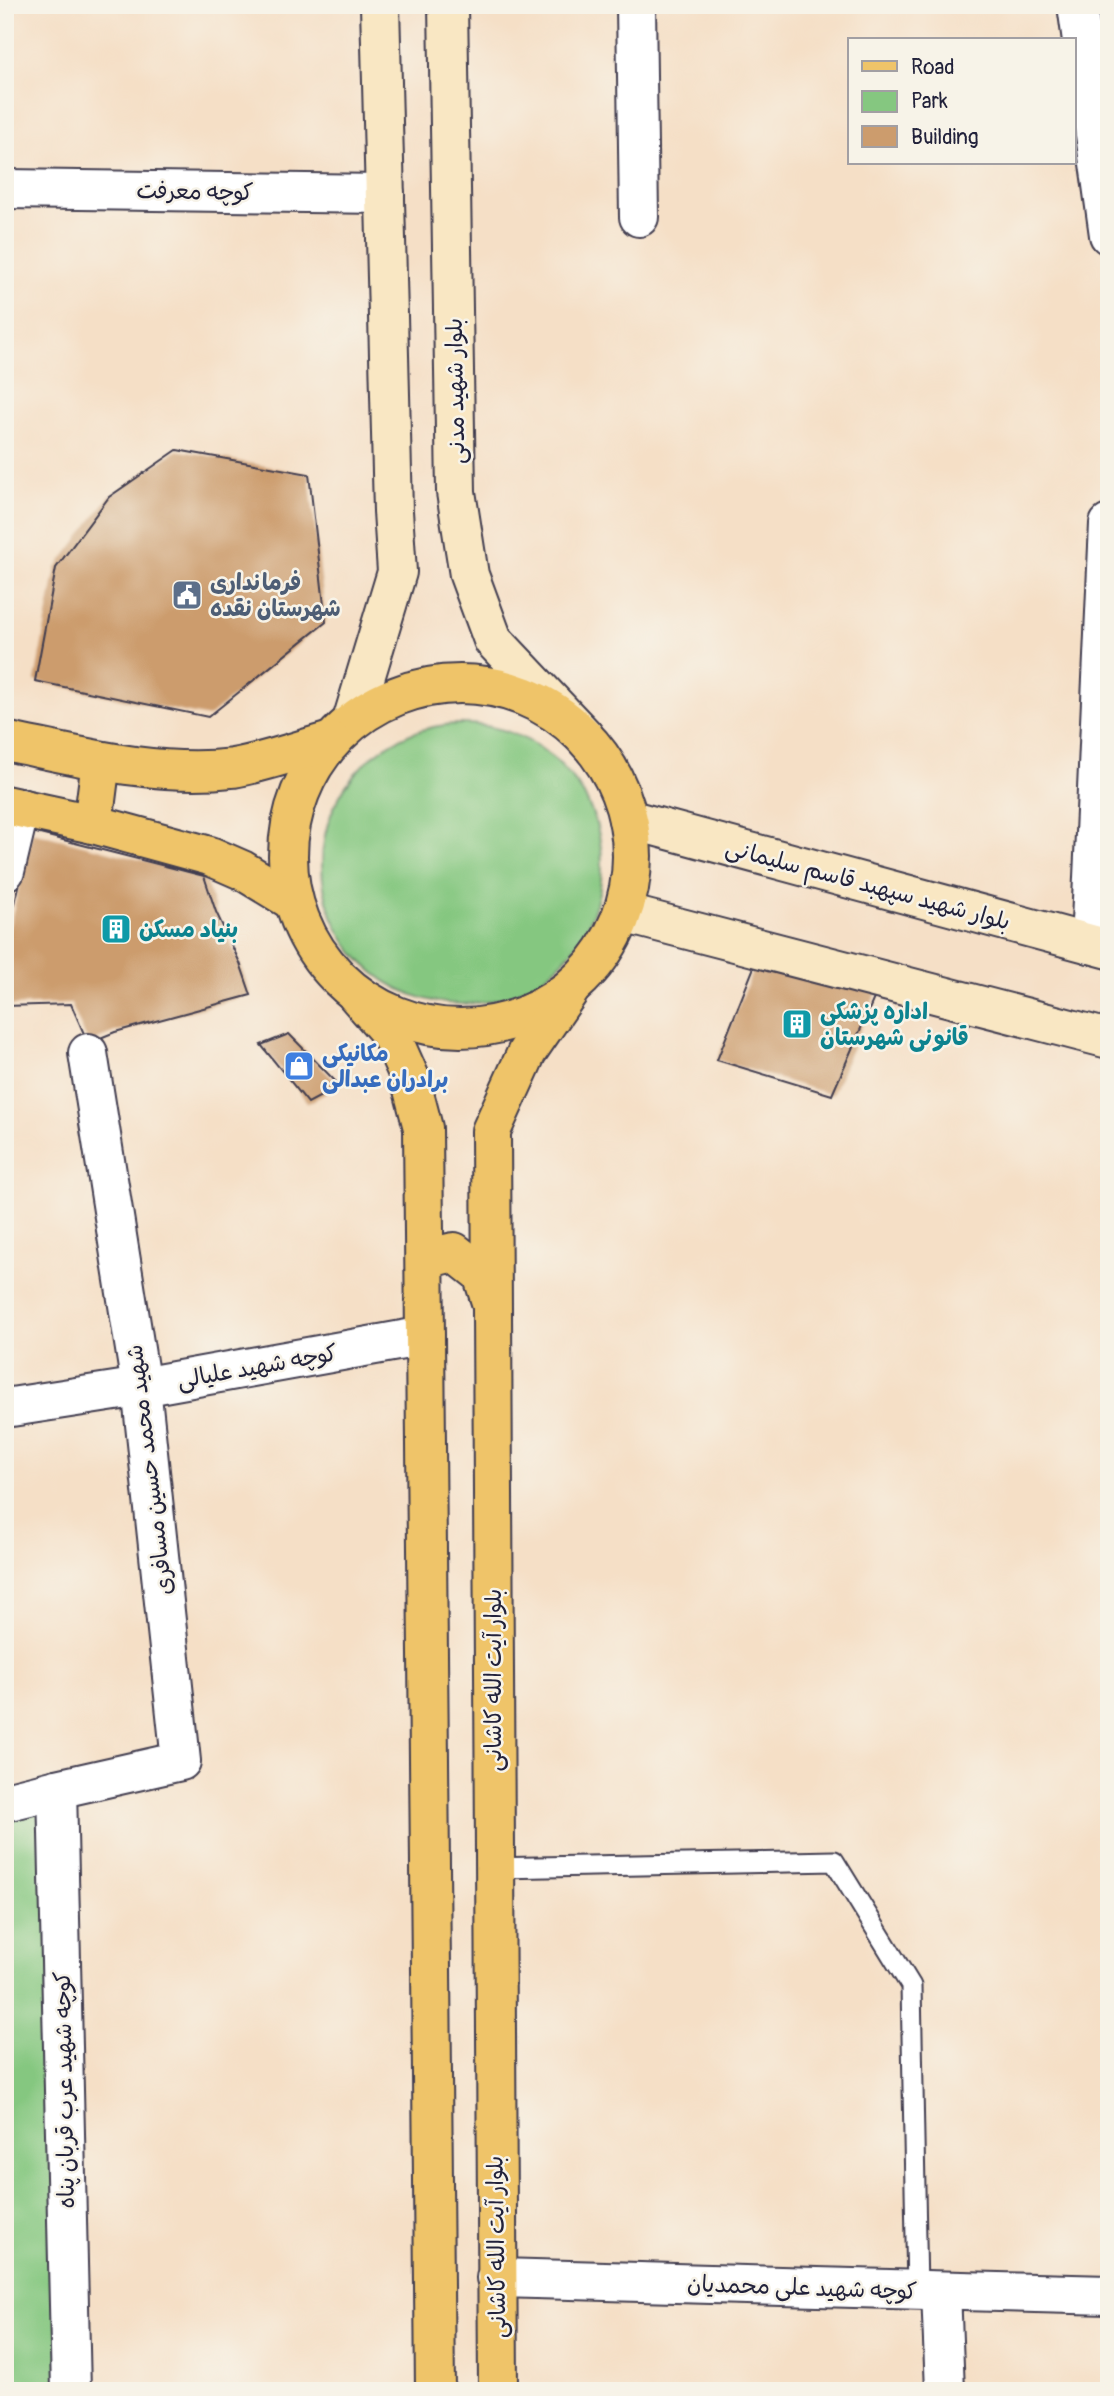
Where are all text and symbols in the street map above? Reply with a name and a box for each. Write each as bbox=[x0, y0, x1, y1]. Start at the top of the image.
legend bbox=[848, 38, 1076, 164]
text: Road bbox=[911, 54, 955, 81]
text: Park bbox=[911, 88, 948, 115]
text: Building bbox=[911, 124, 978, 151]
street label: کوچه معرفت bbox=[136, 176, 254, 207]
street label: بلوار شهید مدنی bbox=[440, 318, 471, 464]
place label: فرمانداری شهرستان نقده bbox=[210, 568, 341, 623]
public building icon: فرمانداری شهرستان نقده bbox=[170, 578, 204, 612]
street label: بلوار شهید سپهبد قاسم سلیمانی bbox=[722, 833, 1013, 939]
building icon: بنیاد مسکن bbox=[99, 912, 133, 946]
place label: بنیاد مسکن bbox=[139, 915, 238, 944]
place label: اداره پزشکی قانونی شهرستان bbox=[820, 997, 969, 1052]
building icon: اداره پزشکی قانونی شهرستان bbox=[780, 1007, 814, 1041]
place label: مکانیکی برادران عبدالی bbox=[322, 1039, 448, 1094]
shop icon: مکانیکی برادران عبدالی bbox=[282, 1049, 316, 1083]
street label: کوچه شهید علیالی bbox=[175, 1338, 339, 1395]
street label: شهید محمد حسین مسافری bbox=[120, 1343, 179, 1597]
street label: بلوار آیت الله کاشانی bbox=[479, 1589, 508, 1771]
street label: کوچه شهید عرب قربان پناه bbox=[48, 1971, 81, 2209]
street label: بلوار آیت الله کاشانی bbox=[480, 2155, 513, 2339]
street label: کوچه شهید علی محمدیان bbox=[686, 2269, 918, 2306]

